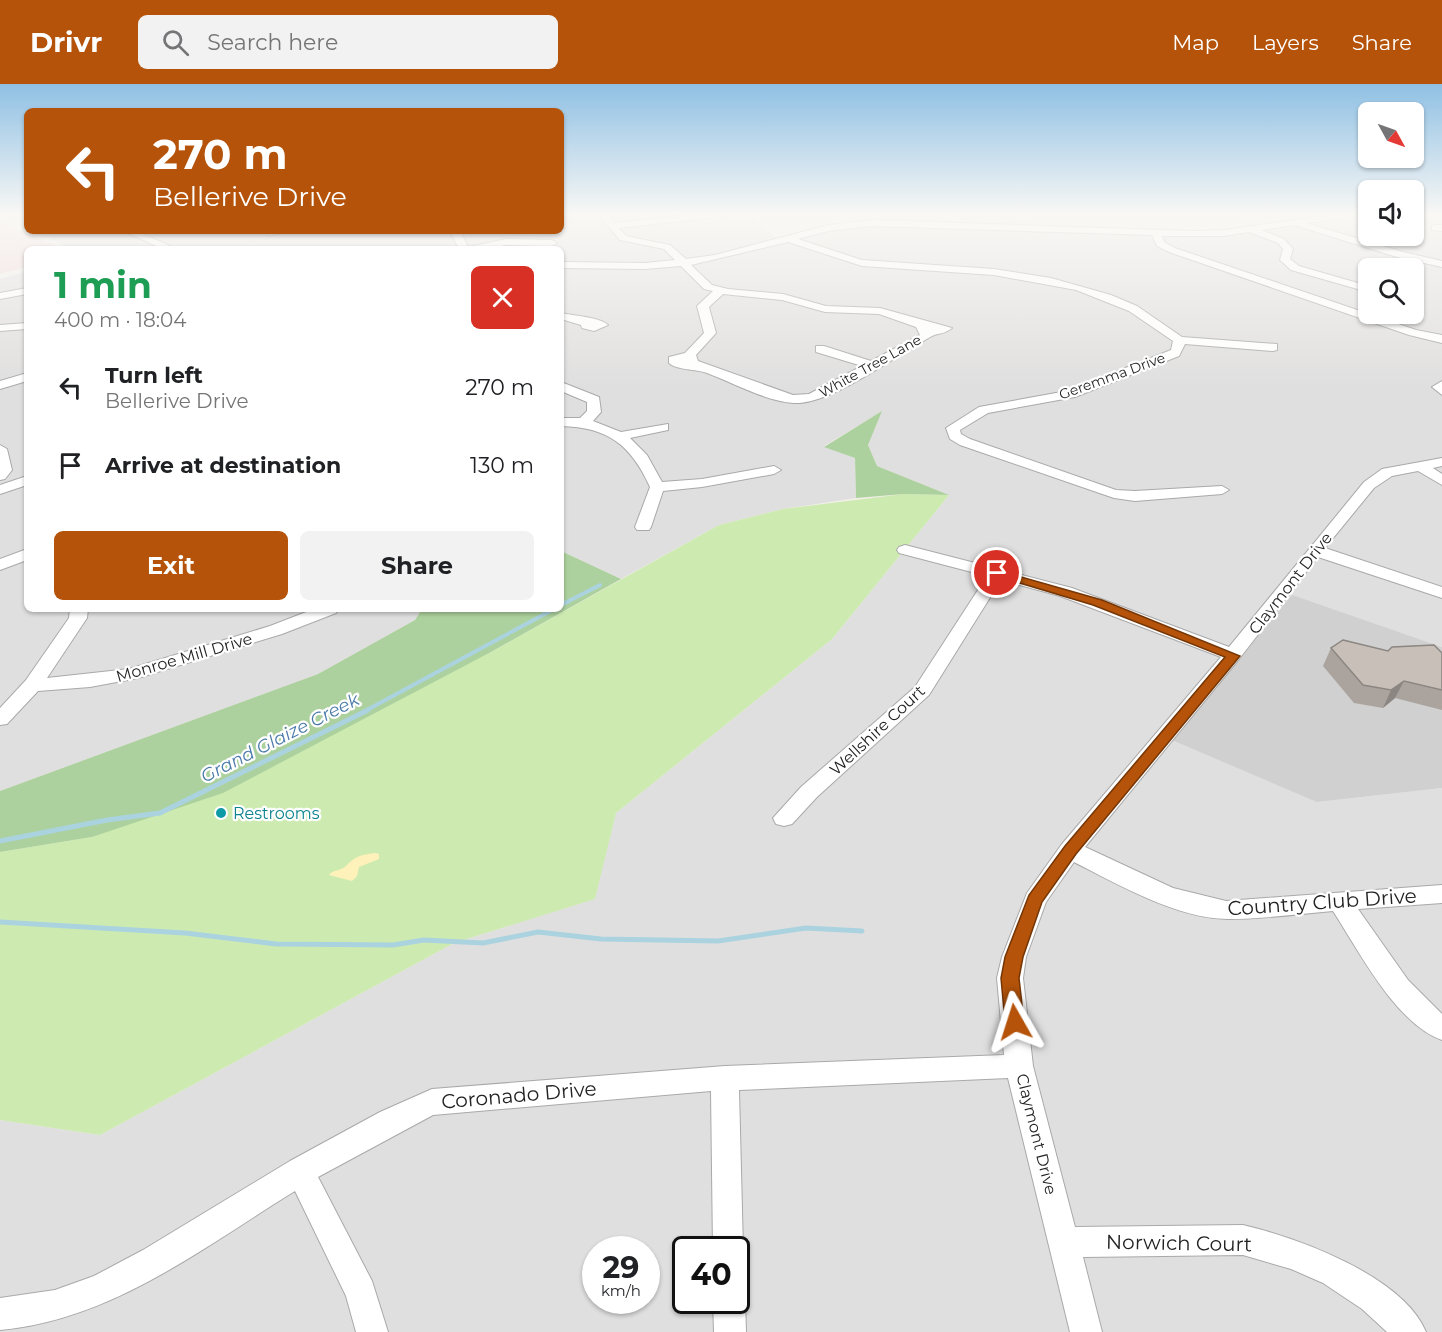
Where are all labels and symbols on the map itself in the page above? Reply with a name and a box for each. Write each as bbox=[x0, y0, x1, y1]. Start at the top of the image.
north arrow bbox=[1358, 102, 1424, 168]
street label: White Tree Lane bbox=[816, 330, 924, 402]
street label: Geremma Drive bbox=[1057, 348, 1167, 404]
street label: Claymont Drive bbox=[1245, 529, 1336, 638]
pin bbox=[971, 547, 1022, 598]
street label: Monroe Mill Drive bbox=[114, 629, 254, 686]
street label: Wellshire Court bbox=[826, 681, 929, 779]
water label: Grand Glaize Creek bbox=[197, 688, 364, 788]
place label: Restrooms bbox=[233, 804, 320, 823]
marker: Restrooms bbox=[214, 806, 228, 820]
street label: Country Club Drive bbox=[1227, 883, 1417, 921]
position arrow bbox=[983, 990, 1047, 1054]
street label: Claymont Drive bbox=[1012, 1072, 1061, 1197]
street label: Coronado Drive bbox=[440, 1076, 598, 1114]
street label: Norwich Court bbox=[1106, 1230, 1252, 1256]
speed limit sign: 40 bbox=[672, 1236, 750, 1314]

